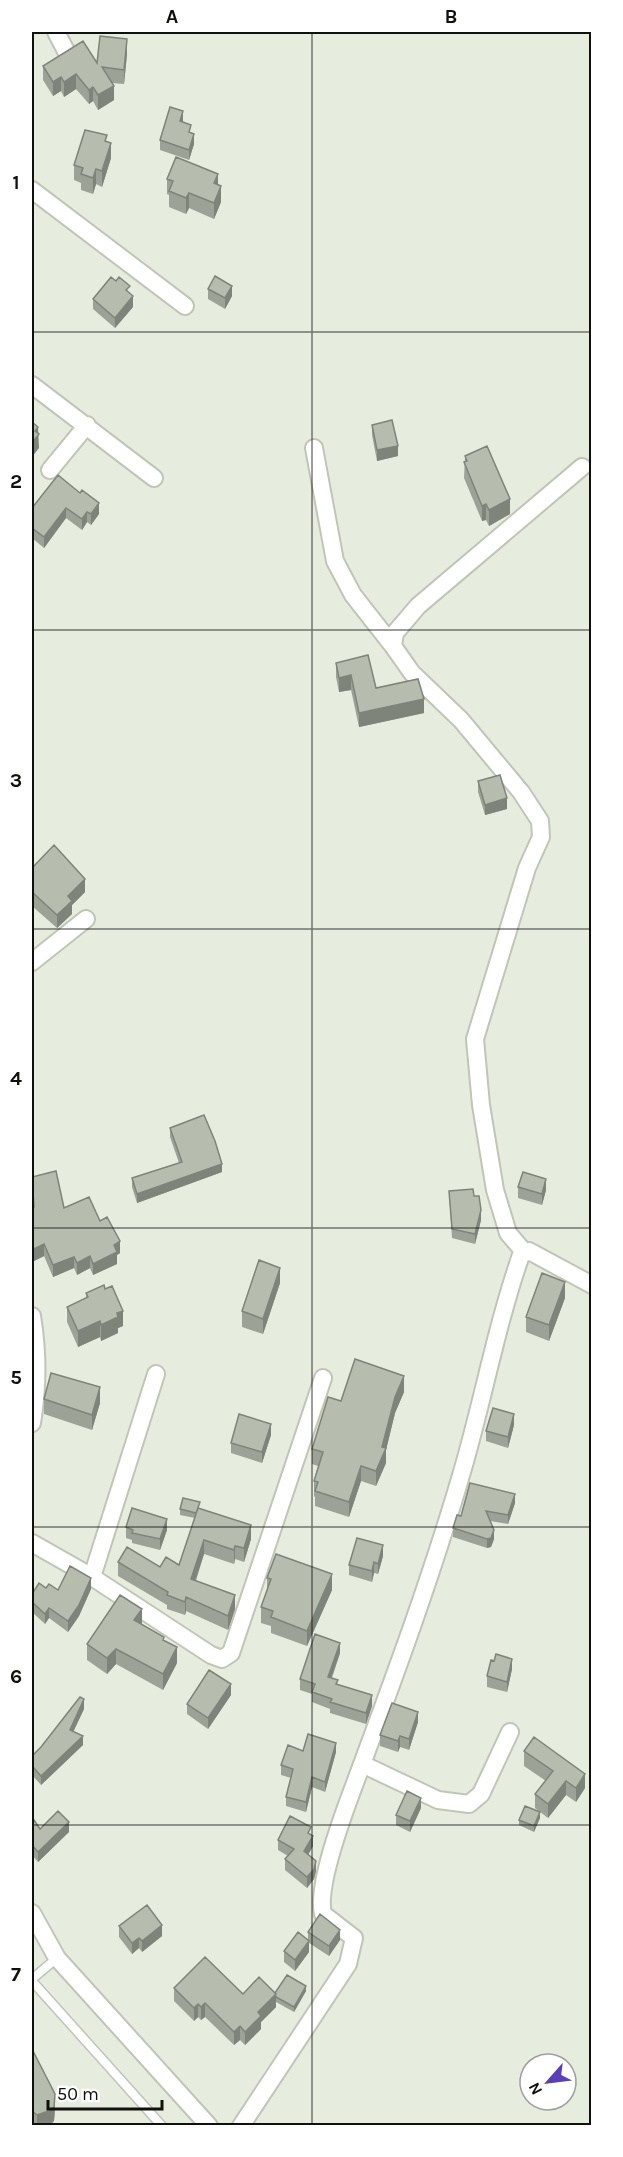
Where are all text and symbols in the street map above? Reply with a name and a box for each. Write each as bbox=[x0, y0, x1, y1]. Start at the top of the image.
text: A bbox=[166, 5, 179, 28]
text: B bbox=[445, 5, 457, 28]
text: 1 bbox=[12, 171, 20, 194]
text: 2 bbox=[10, 470, 22, 493]
text: 3 bbox=[10, 769, 22, 792]
text: 4 bbox=[10, 1067, 22, 1090]
text: 5 bbox=[10, 1366, 22, 1389]
text: 6 bbox=[10, 1665, 22, 1688]
text: 7 bbox=[11, 1963, 21, 1986]
north arrow bbox=[518, 2052, 578, 2112]
scale bar bbox=[48, 2073, 162, 2111]
text: N bbox=[524, 2079, 546, 2098]
text: 50 m bbox=[57, 2083, 99, 2105]

